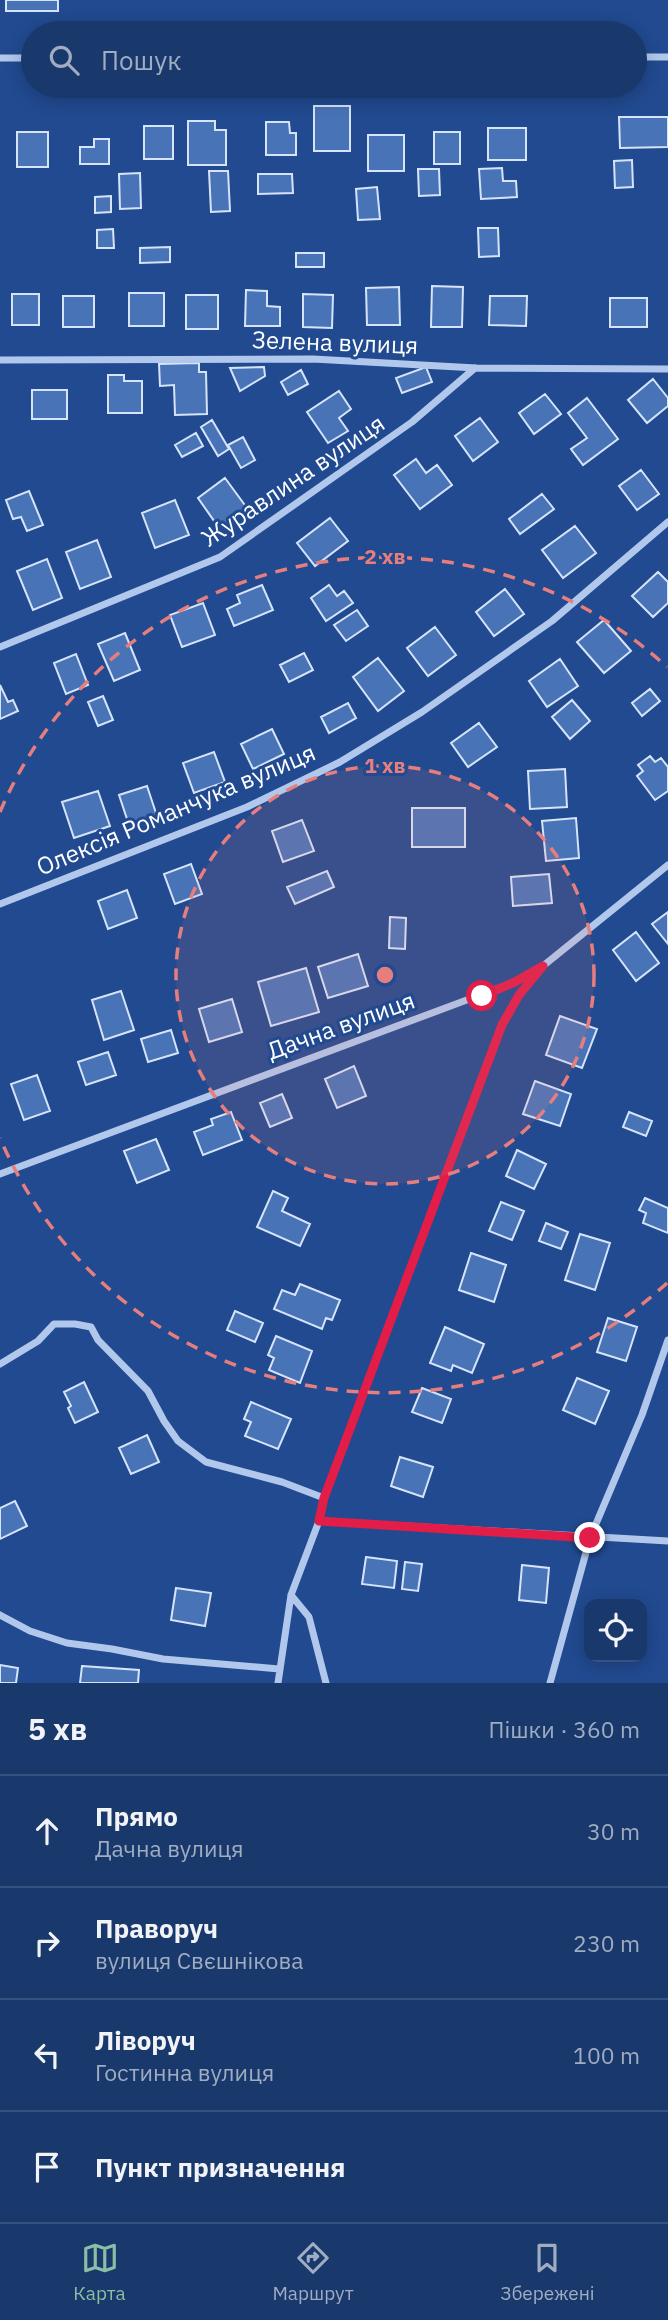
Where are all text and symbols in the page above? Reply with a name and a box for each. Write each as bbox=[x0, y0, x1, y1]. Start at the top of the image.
search box bbox=[21, 21, 647, 98]
icon: search bbox=[45, 41, 83, 79]
text: Пошук bbox=[101, 43, 182, 77]
street label: Зелена вулиця bbox=[251, 323, 419, 361]
street label: Журавлина вулиця bbox=[194, 407, 390, 554]
text: 2 хв bbox=[364, 542, 406, 570]
street label: Олексія Романчука вулиця bbox=[31, 736, 320, 882]
text: 1 хв bbox=[364, 751, 406, 779]
centre of rings bbox=[373, 963, 397, 987]
route start bbox=[466, 980, 497, 1011]
street label: Дачна вулиця bbox=[262, 984, 419, 1067]
route end bbox=[574, 1522, 605, 1553]
map controls bbox=[584, 1599, 647, 1662]
button: locate bbox=[584, 1599, 647, 1662]
text: 5 хв bbox=[28, 1709, 87, 1748]
text: Пішки · 360 m bbox=[489, 1714, 640, 1744]
text: Прямо bbox=[95, 1799, 178, 1833]
icon: ahead bbox=[28, 1812, 66, 1850]
text: 30 m bbox=[587, 1816, 640, 1846]
text: Дачна вулиця bbox=[95, 1833, 244, 1863]
text: Праворуч bbox=[95, 1911, 218, 1945]
icon: right bbox=[28, 1924, 66, 1962]
text: 230 m bbox=[573, 1928, 640, 1958]
text: вулиця Свєшнікова bbox=[95, 1945, 303, 1975]
text: Ліворуч bbox=[95, 2023, 196, 2057]
icon: left bbox=[28, 2036, 66, 2074]
text: 100 m bbox=[573, 2040, 640, 2070]
text: Гостинна вулиця bbox=[95, 2057, 274, 2087]
icon: arrive bbox=[28, 2148, 66, 2186]
text: Пункт призначення bbox=[95, 2150, 345, 2184]
tab: Карта bbox=[73, 2239, 126, 2305]
tab: Маршрут bbox=[272, 2239, 354, 2305]
tab: Збережені bbox=[500, 2239, 595, 2305]

